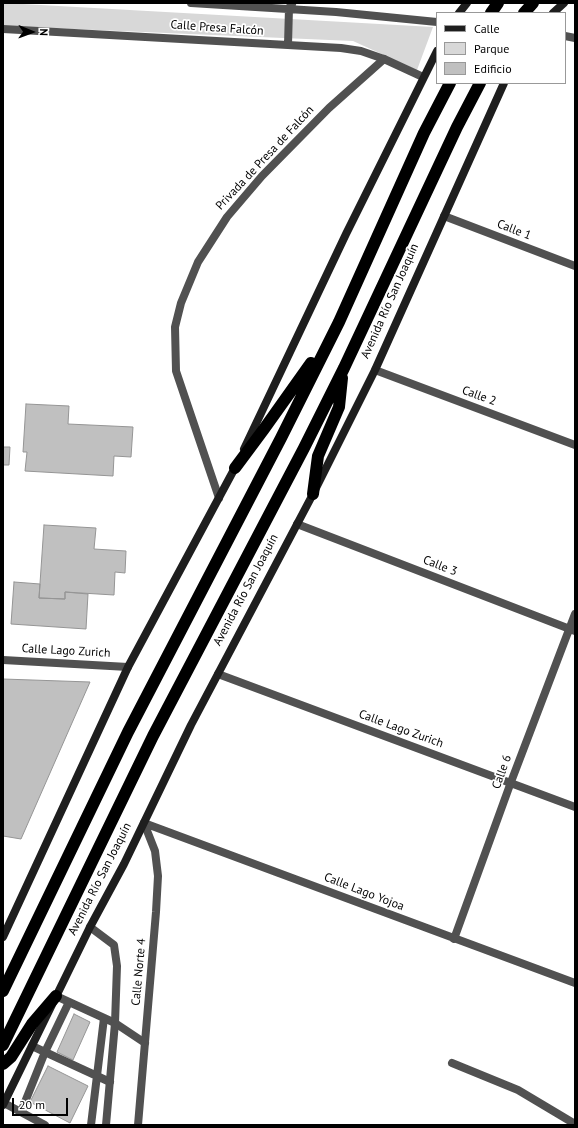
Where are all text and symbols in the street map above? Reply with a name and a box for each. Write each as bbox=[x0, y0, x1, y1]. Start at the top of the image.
north arrow bbox=[12, 12, 52, 52]
legend bbox=[436, 12, 566, 84]
street label: Calle Presa Falcón bbox=[170, 18, 264, 38]
text: Calle bbox=[474, 21, 500, 36]
text: N bbox=[37, 28, 51, 36]
text: Parque bbox=[474, 41, 509, 56]
text: Edificio bbox=[474, 61, 512, 76]
street label: Privada de Presa de Falcón bbox=[213, 103, 317, 213]
street label: Calle 1 bbox=[495, 217, 533, 243]
street label: Avenida Río San Joaquín bbox=[358, 241, 422, 361]
street label: Calle 2 bbox=[460, 383, 498, 409]
street label: Avenida Río San Joaquín bbox=[210, 532, 282, 648]
street label: Calle 3 bbox=[421, 553, 459, 579]
street label: Calle Lago Zurich bbox=[21, 641, 111, 661]
street label: Calle Lago Zurich bbox=[357, 707, 445, 751]
street label: Calle 6 bbox=[489, 753, 515, 791]
street label: Avenida Río San Joaquín bbox=[65, 820, 135, 938]
street label: Calle Lago Yojoa bbox=[322, 870, 406, 914]
street label: Calle Norte 4 bbox=[129, 938, 149, 1006]
scale bar bbox=[14, 1090, 70, 1116]
text: 20 m bbox=[19, 1097, 45, 1112]

